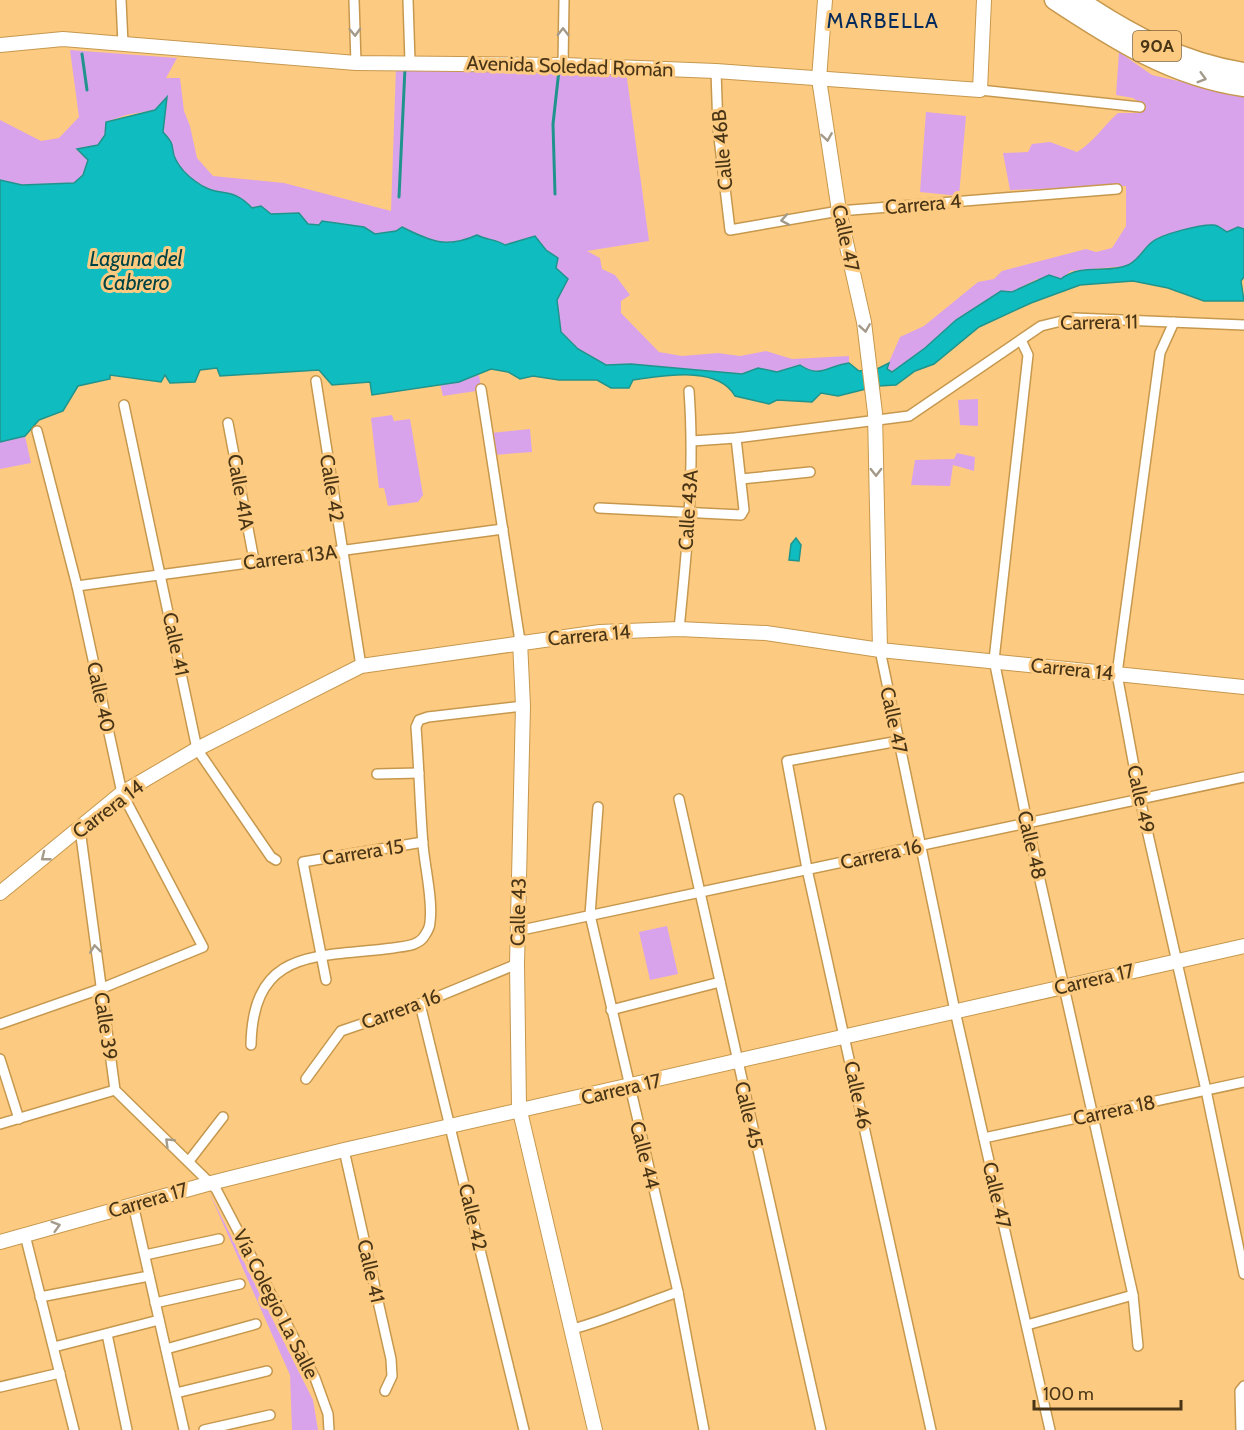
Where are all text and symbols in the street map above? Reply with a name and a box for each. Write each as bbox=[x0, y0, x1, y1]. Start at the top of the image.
district label: MARBELLA bbox=[827, 8, 939, 33]
one-way arrow bbox=[349, 27, 362, 36]
one-way arrow bbox=[557, 28, 569, 37]
road number: 90A bbox=[1133, 31, 1181, 61]
street label: Avenida Soledad Román bbox=[466, 50, 674, 82]
one-way arrow bbox=[1197, 70, 1207, 83]
street label: Calle 46B bbox=[707, 109, 737, 191]
one-way arrow bbox=[821, 133, 833, 142]
street label: Carrera 4 bbox=[884, 189, 963, 219]
street label: Calle 47 bbox=[827, 202, 865, 274]
one-way arrow bbox=[780, 214, 789, 226]
water label: Laguna del Cabrero bbox=[89, 246, 183, 295]
street label: Carrera 11 bbox=[1060, 309, 1138, 335]
one-way arrow bbox=[858, 323, 871, 333]
street label: Calle 41A bbox=[223, 452, 260, 532]
street label: Calle 42 bbox=[315, 453, 349, 523]
one-way arrow bbox=[870, 467, 882, 476]
street label: Calle 43A bbox=[673, 468, 703, 551]
street label: Carrera 13A bbox=[242, 539, 339, 575]
street label: Calle 41 bbox=[158, 610, 194, 678]
street label: Carrera 14 bbox=[547, 619, 632, 651]
street label: Carrera 14 bbox=[1030, 653, 1115, 685]
street label: Calle 40 bbox=[82, 660, 120, 734]
street label: Calle 47 bbox=[875, 684, 913, 756]
street label: Calle 49 bbox=[1122, 763, 1160, 835]
street label: Carrera 14 bbox=[68, 774, 149, 844]
street label: Calle 48 bbox=[1012, 808, 1052, 882]
street label: Carrera 15 bbox=[321, 834, 405, 870]
street label: Carrera 16 bbox=[838, 834, 924, 874]
one-way arrow bbox=[41, 850, 52, 861]
street label: Calle 43 bbox=[505, 878, 531, 946]
one-way arrow bbox=[90, 944, 102, 953]
street label: Carrera 17 bbox=[1052, 958, 1136, 1000]
street label: Carrera 16 bbox=[358, 984, 444, 1034]
street label: Calle 39 bbox=[89, 991, 123, 1061]
street label: Calle 46 bbox=[839, 1059, 877, 1131]
street label: Carrera 17 bbox=[579, 1068, 663, 1110]
street label: Calle 45 bbox=[730, 1079, 768, 1151]
street label: Carrera 18 bbox=[1071, 1090, 1157, 1130]
street label: Calle 44 bbox=[625, 1119, 665, 1192]
one-way arrow bbox=[166, 1138, 176, 1149]
street label: Calle 47 bbox=[978, 1159, 1016, 1231]
street label: Carrera 17 bbox=[106, 1177, 190, 1223]
street label: Calle 42 bbox=[454, 1181, 492, 1253]
one-way arrow bbox=[51, 1221, 61, 1233]
street label: Vía Colegio La Salle bbox=[228, 1225, 324, 1383]
street label: Calle 41 bbox=[352, 1237, 390, 1305]
scale bar bbox=[1034, 1373, 1181, 1411]
text: 100 m bbox=[1043, 1383, 1094, 1405]

